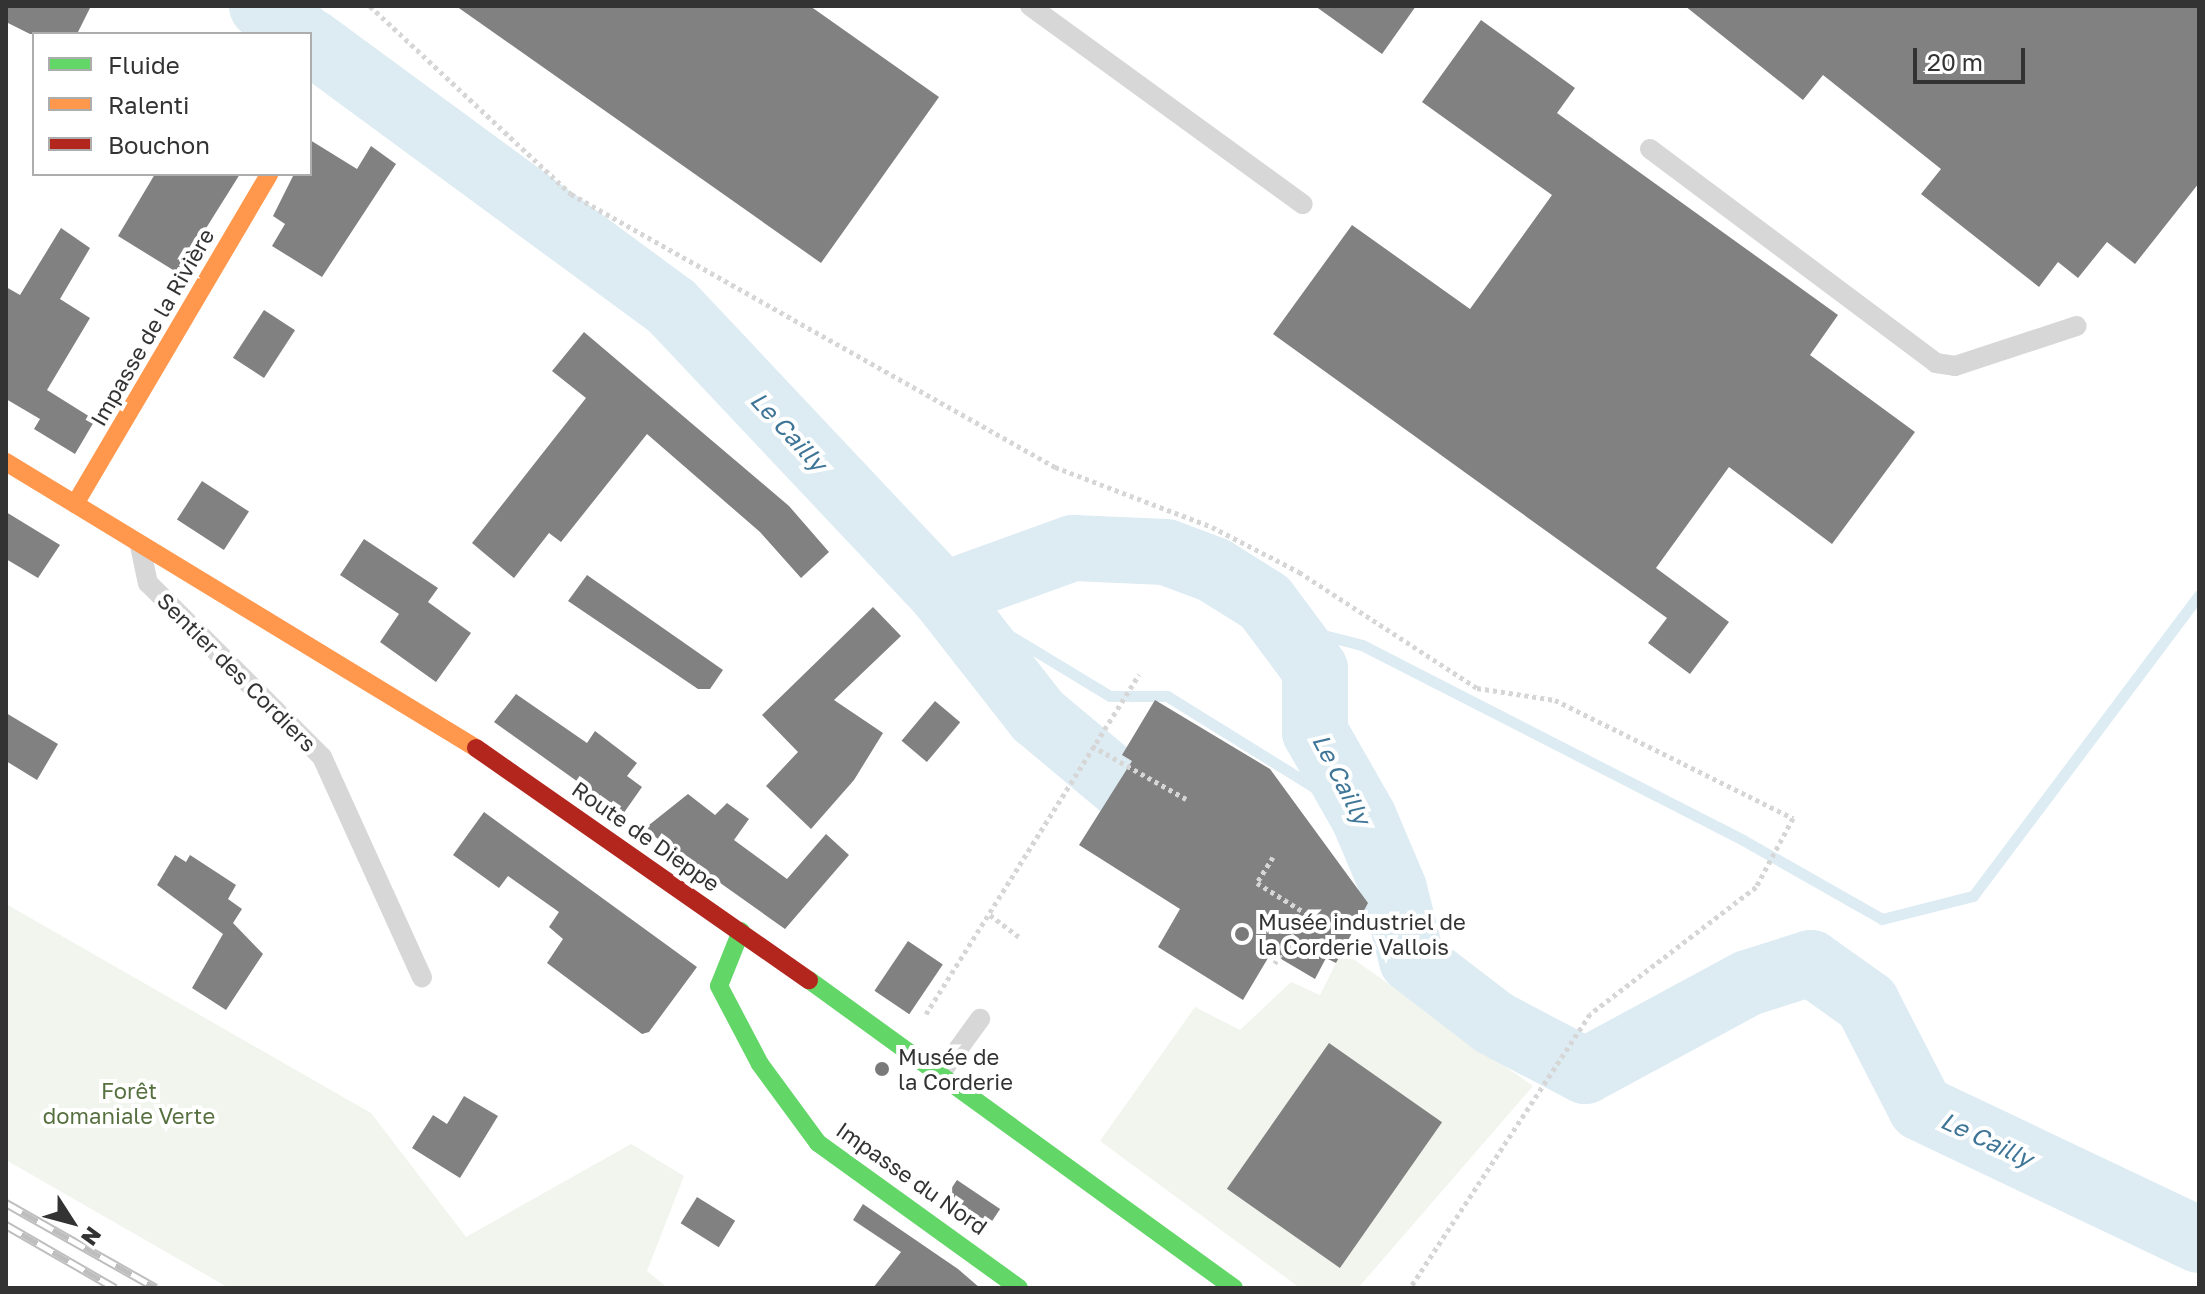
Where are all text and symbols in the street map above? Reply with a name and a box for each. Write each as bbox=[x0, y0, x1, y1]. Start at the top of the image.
legend bbox=[32, 32, 312, 176]
scale bar bbox=[1917, 32, 2029, 82]
text: 20 m bbox=[1927, 47, 1983, 76]
text: Fluide bbox=[108, 50, 180, 79]
text: Ralenti bbox=[108, 90, 190, 119]
text: Bouchon bbox=[108, 130, 210, 159]
street label: Impasse de la Rivière bbox=[85, 224, 219, 430]
water label: Le Cailly bbox=[745, 385, 833, 477]
street label: Sentier des Cordiers bbox=[152, 587, 322, 757]
water label: Le Cailly bbox=[1307, 729, 1377, 829]
street label: Route de Dieppe bbox=[567, 775, 725, 897]
place label: Musée industriel de la Corderie Vallois bbox=[1258, 908, 1466, 960]
marker: Musée industriel de la Corderie Vallois bbox=[1233, 925, 1251, 943]
place label: Musée de la Corderie bbox=[898, 1043, 1013, 1094]
marker: Musée de la Corderie bbox=[873, 1060, 891, 1078]
park label: Forêt domaniale Verte bbox=[43, 1077, 215, 1128]
water label: Le Cailly bbox=[1937, 1105, 2037, 1173]
street label: Impasse du Nord bbox=[831, 1116, 993, 1240]
north arrow bbox=[32, 1182, 112, 1262]
text: N bbox=[76, 1222, 108, 1251]

